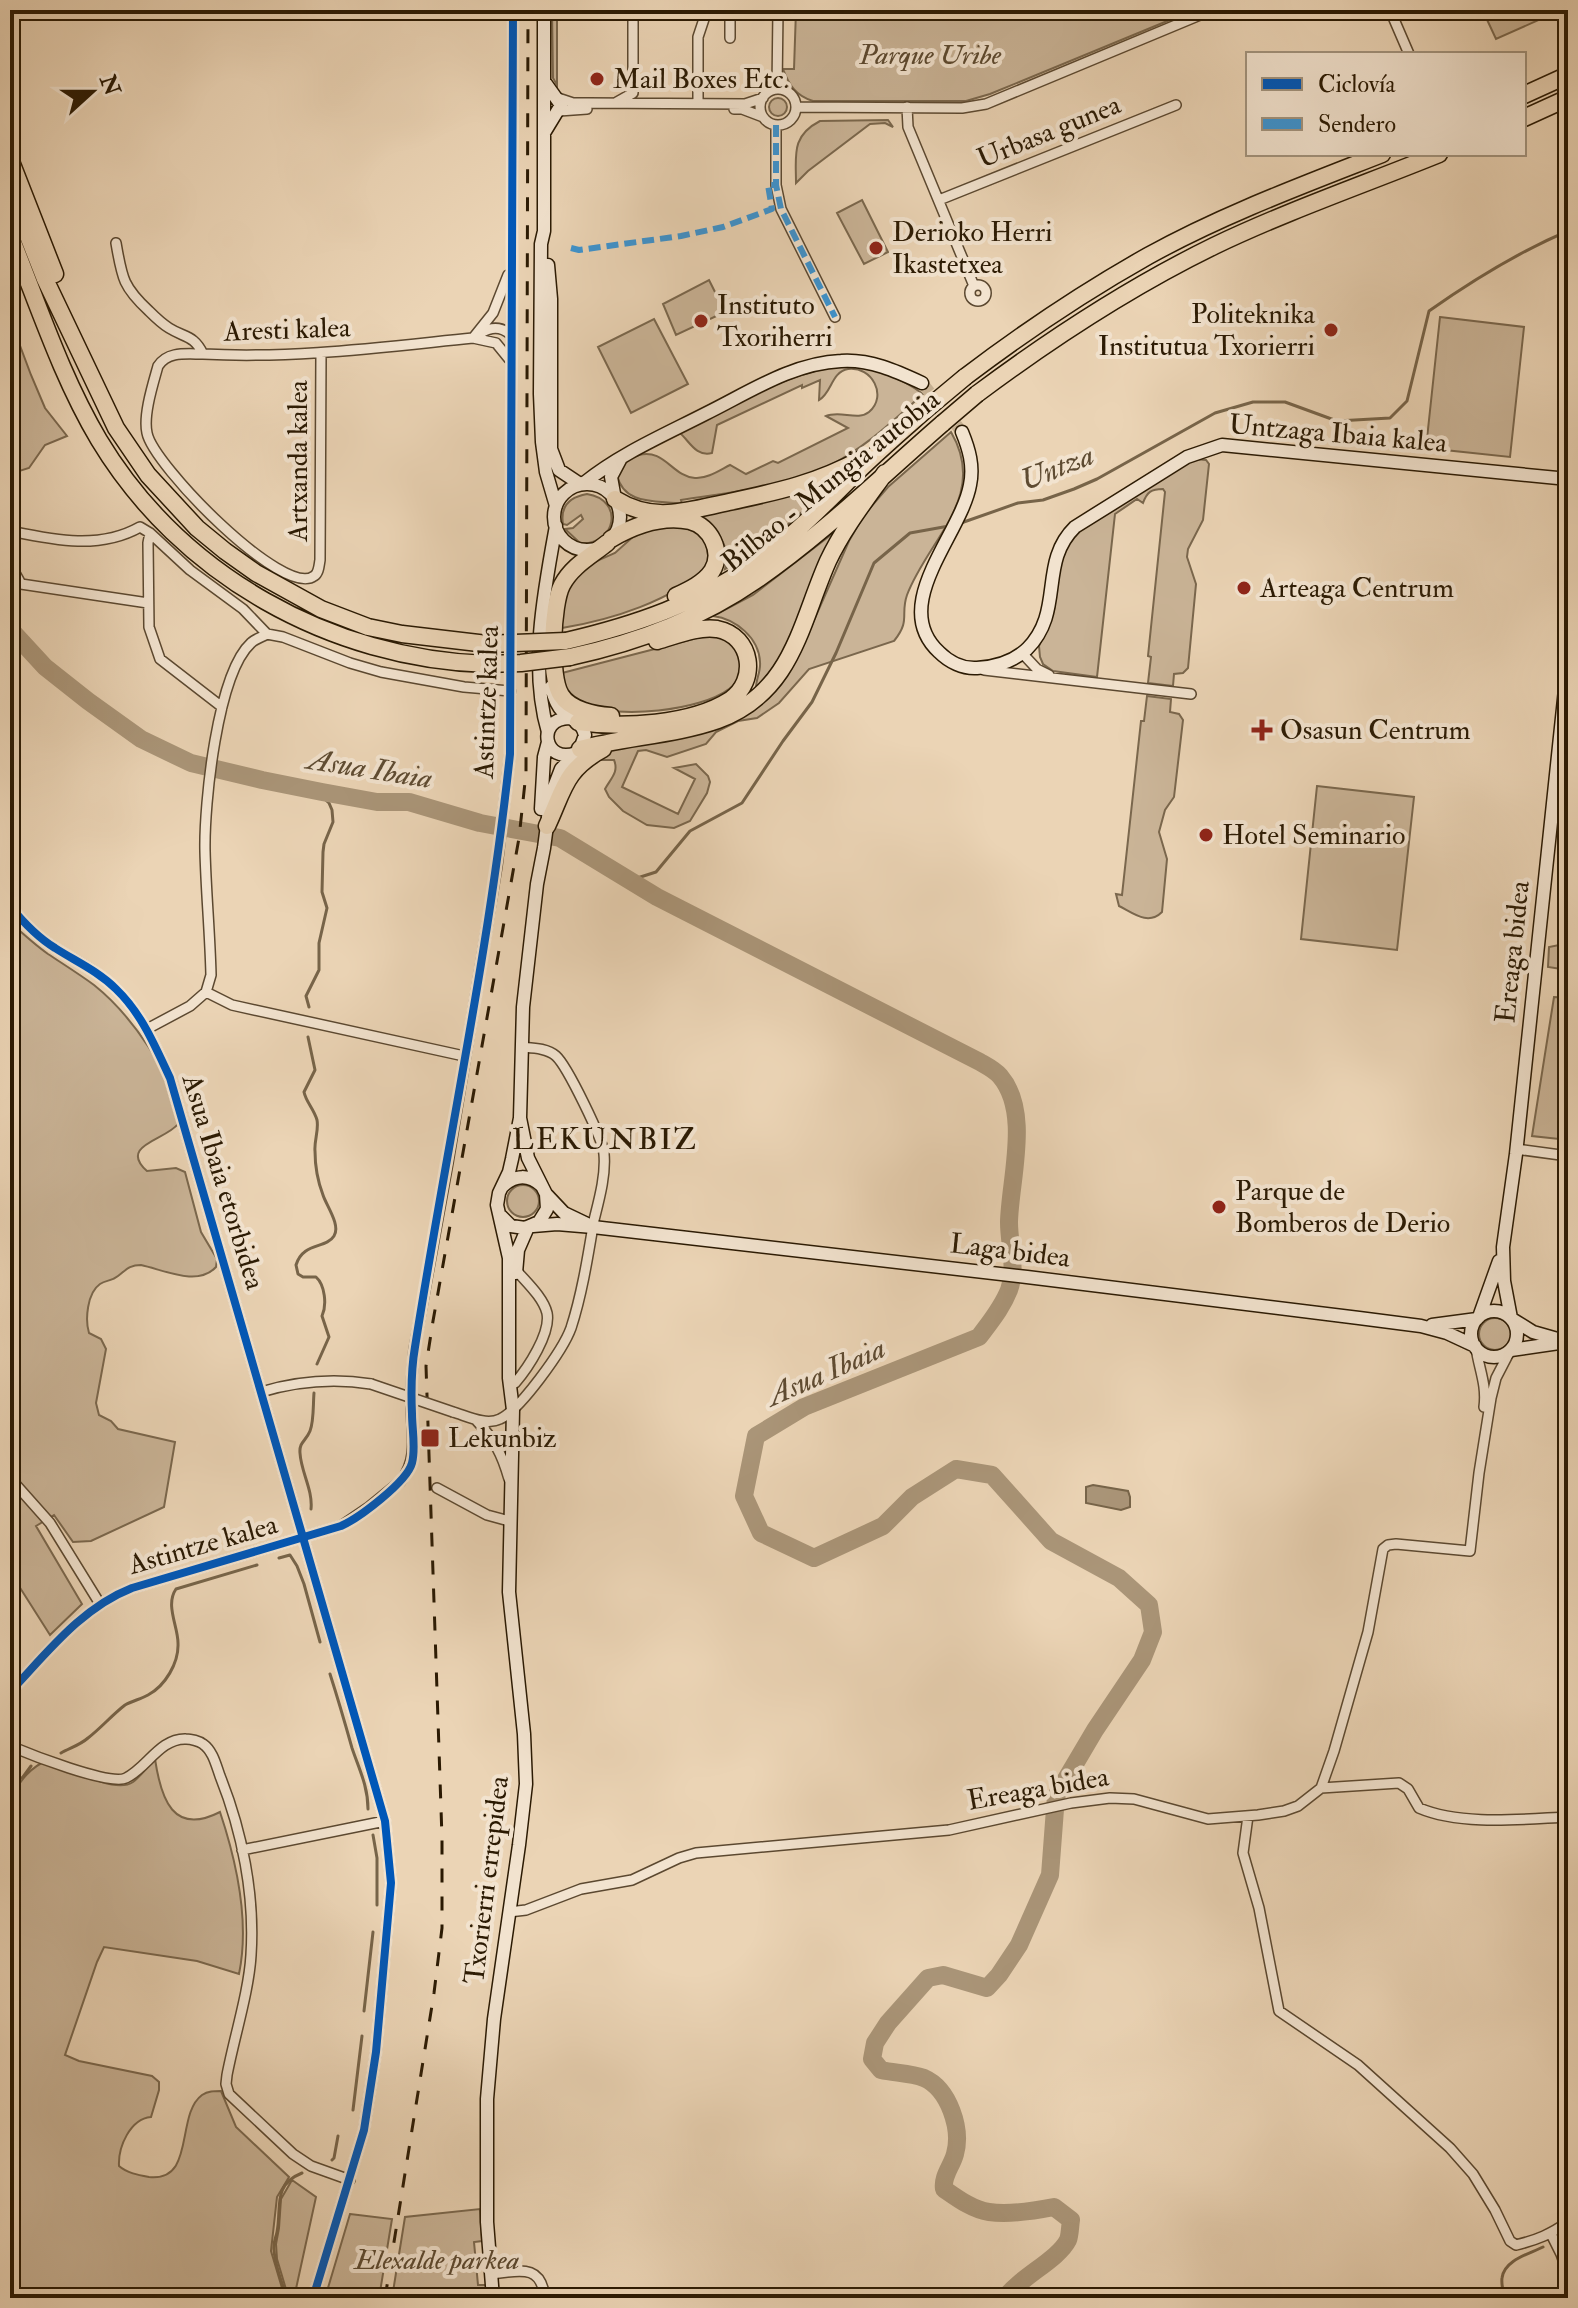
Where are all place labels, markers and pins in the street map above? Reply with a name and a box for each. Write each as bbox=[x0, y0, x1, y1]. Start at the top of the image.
place label: Mail Boxes Etc. bbox=[613, 62, 789, 97]
marker: Mail Boxes Etc. bbox=[588, 70, 606, 88]
place label: Derioko Herri Ikastetxea bbox=[892, 215, 1053, 282]
marker: Derioko Herri Ikastetxea bbox=[867, 239, 885, 257]
place label: Instituto Txoriherri bbox=[717, 288, 833, 355]
place label: Politeknika Institutua Txorierri bbox=[1098, 297, 1315, 364]
marker: Instituto Txoriherri bbox=[692, 312, 710, 330]
marker: Politeknika Institutua Txorierri bbox=[1322, 321, 1340, 339]
place label: Arteaga Centrum bbox=[1259, 571, 1454, 606]
marker: Arteaga Centrum bbox=[1235, 579, 1253, 597]
place label: Osasun Centrum bbox=[1280, 713, 1471, 748]
marker: Osasun Centrum bbox=[1251, 719, 1273, 741]
place label: Hotel Seminario bbox=[1222, 818, 1406, 853]
marker: Hotel Seminario bbox=[1197, 826, 1215, 844]
place label: Parque de Bomberos de Derio bbox=[1235, 1174, 1450, 1241]
marker: Parque de Bomberos de Derio bbox=[1210, 1198, 1228, 1216]
place label: Lekunbiz bbox=[448, 1421, 557, 1456]
marker: Lekunbiz bbox=[419, 1427, 441, 1449]

